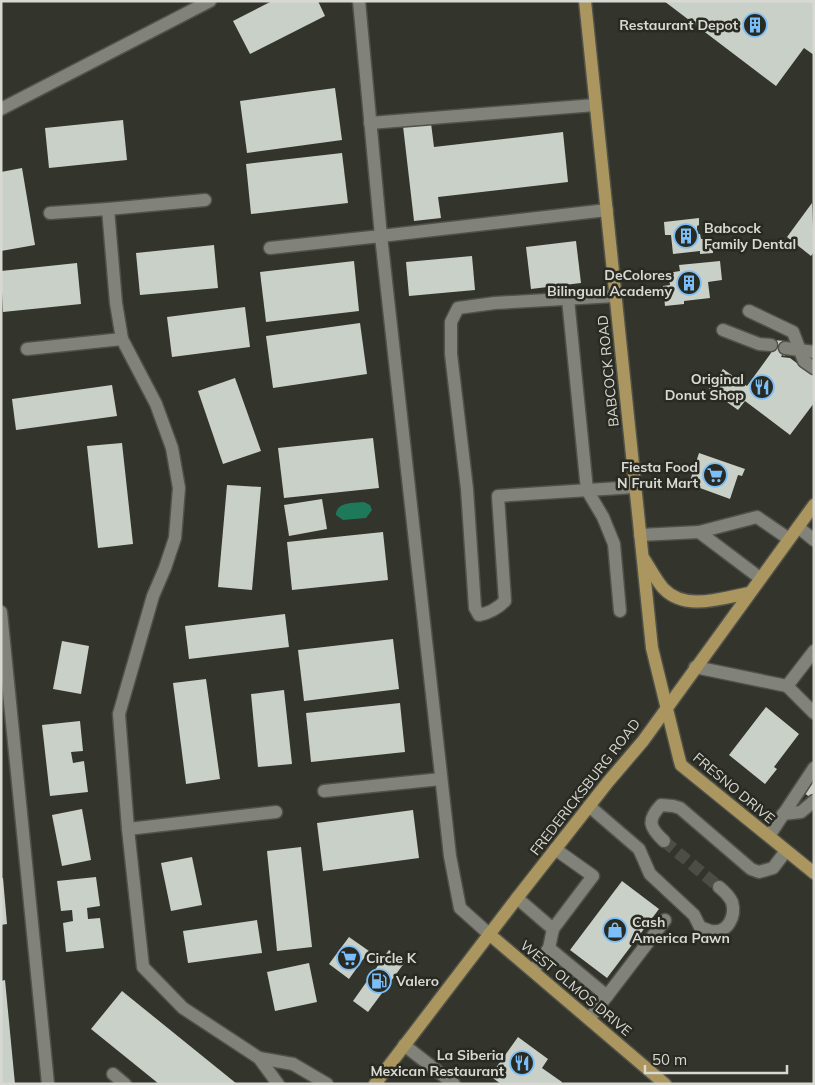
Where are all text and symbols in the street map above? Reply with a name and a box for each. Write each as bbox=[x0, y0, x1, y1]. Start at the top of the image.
building icon: Restaurant Depot bbox=[742, 12, 768, 38]
place label: Restaurant Depot bbox=[619, 16, 739, 34]
place label: Babcock Family Dental bbox=[704, 219, 796, 253]
building icon: Babcock Family Dental bbox=[673, 223, 699, 249]
place label: DeColores Bilingual Academy bbox=[547, 266, 672, 300]
building icon: DeColores Bilingual Academy bbox=[676, 270, 702, 296]
street label: BABCOCK ROAD bbox=[593, 314, 623, 428]
place label: Original Donut Shop bbox=[665, 370, 744, 404]
restaurant icon: Original Donut Shop bbox=[749, 374, 775, 400]
place label: Fiesta Food N Fruit Mart bbox=[617, 458, 699, 492]
supermarket icon: Fiesta Food N Fruit Mart bbox=[702, 462, 728, 488]
street label: FREDERICKSBURG ROAD bbox=[526, 715, 644, 859]
street label: FRESNO DRIVE bbox=[689, 749, 779, 827]
place label: Cash America Pawn bbox=[632, 913, 730, 947]
shop icon: Cash America Pawn bbox=[602, 917, 628, 943]
street label: WEST OLMOS DRIVE bbox=[517, 936, 635, 1040]
supermarket icon: Circle K bbox=[336, 945, 362, 971]
place label: Circle K bbox=[366, 949, 417, 967]
fuel station icon: Valero bbox=[366, 968, 392, 994]
place label: Valero bbox=[395, 972, 439, 990]
scale bar bbox=[645, 1042, 788, 1074]
place label: La Siberia Mexican Restaurant bbox=[370, 1046, 505, 1080]
restaurant icon: La Siberia Mexican Restaurant bbox=[509, 1050, 535, 1076]
text: 50 m bbox=[652, 1050, 687, 1069]

